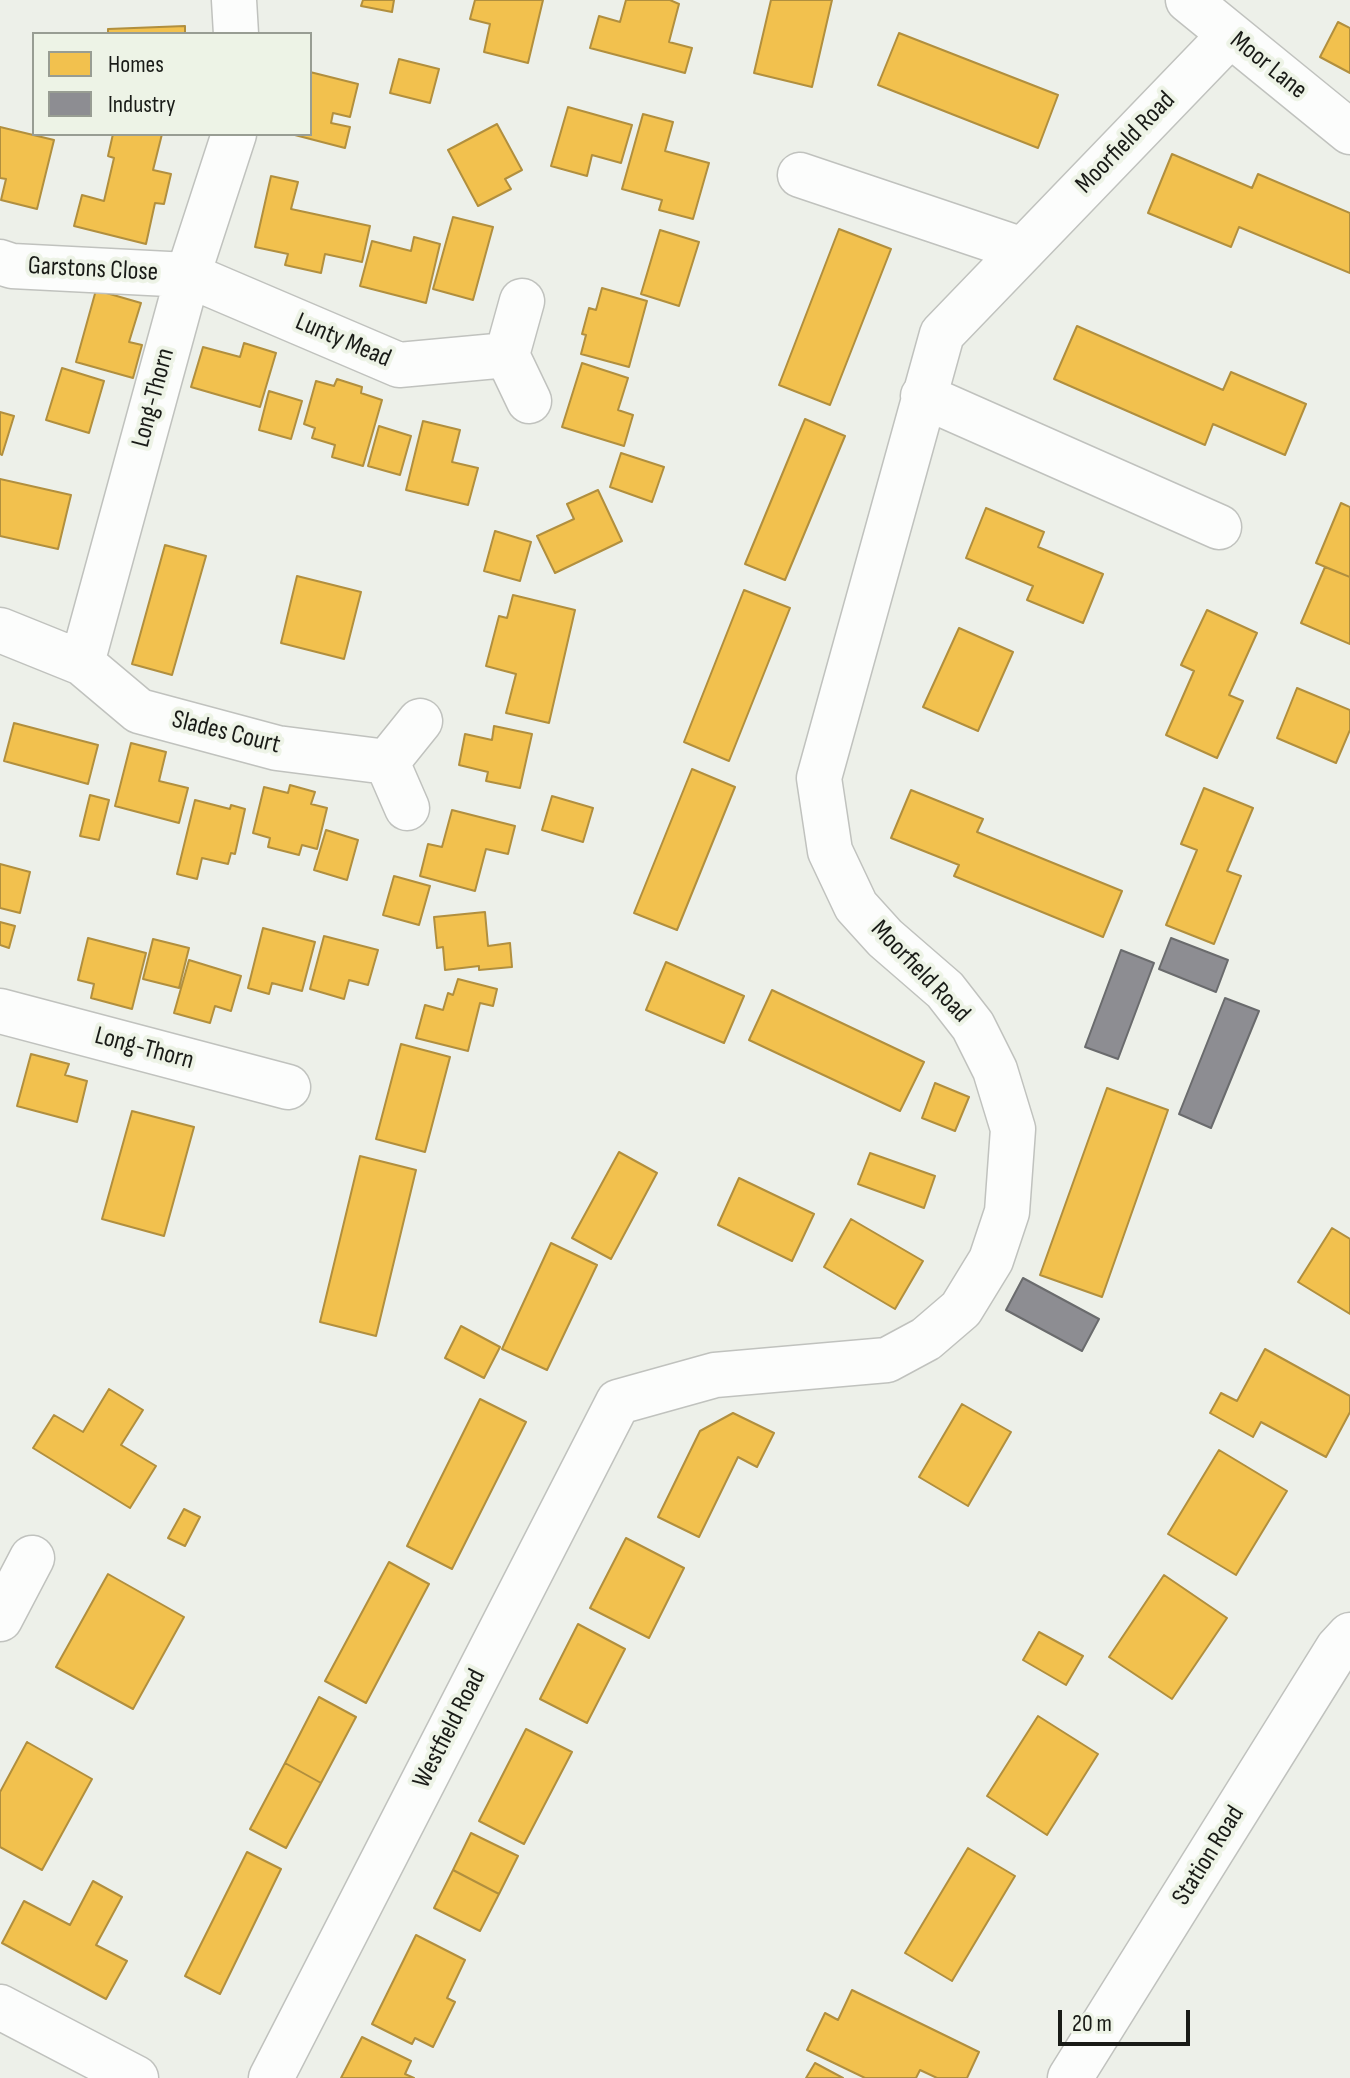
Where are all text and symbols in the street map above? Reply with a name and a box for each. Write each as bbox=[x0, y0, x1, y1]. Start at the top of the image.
street label: Moor Lane bbox=[1223, 26, 1313, 106]
legend bbox=[32, 32, 312, 136]
text: Homes bbox=[108, 50, 164, 79]
street label: Moorfield Road bbox=[1070, 85, 1182, 201]
text: Industry bbox=[108, 90, 175, 119]
street label: Garstons Close bbox=[27, 251, 159, 289]
street label: Lunty Mead bbox=[291, 307, 395, 375]
street label: Long-Thorn bbox=[126, 345, 182, 451]
street label: Slades Court bbox=[169, 705, 283, 761]
street label: Moorfield Road bbox=[864, 914, 976, 1030]
street label: Long-Thorn bbox=[91, 1021, 197, 1077]
street label: Westfield Road bbox=[407, 1664, 493, 1794]
street label: Station Road bbox=[1166, 1801, 1252, 1911]
scale bar bbox=[1062, 1994, 1194, 2044]
text: 20 m bbox=[1072, 2009, 1112, 2038]

